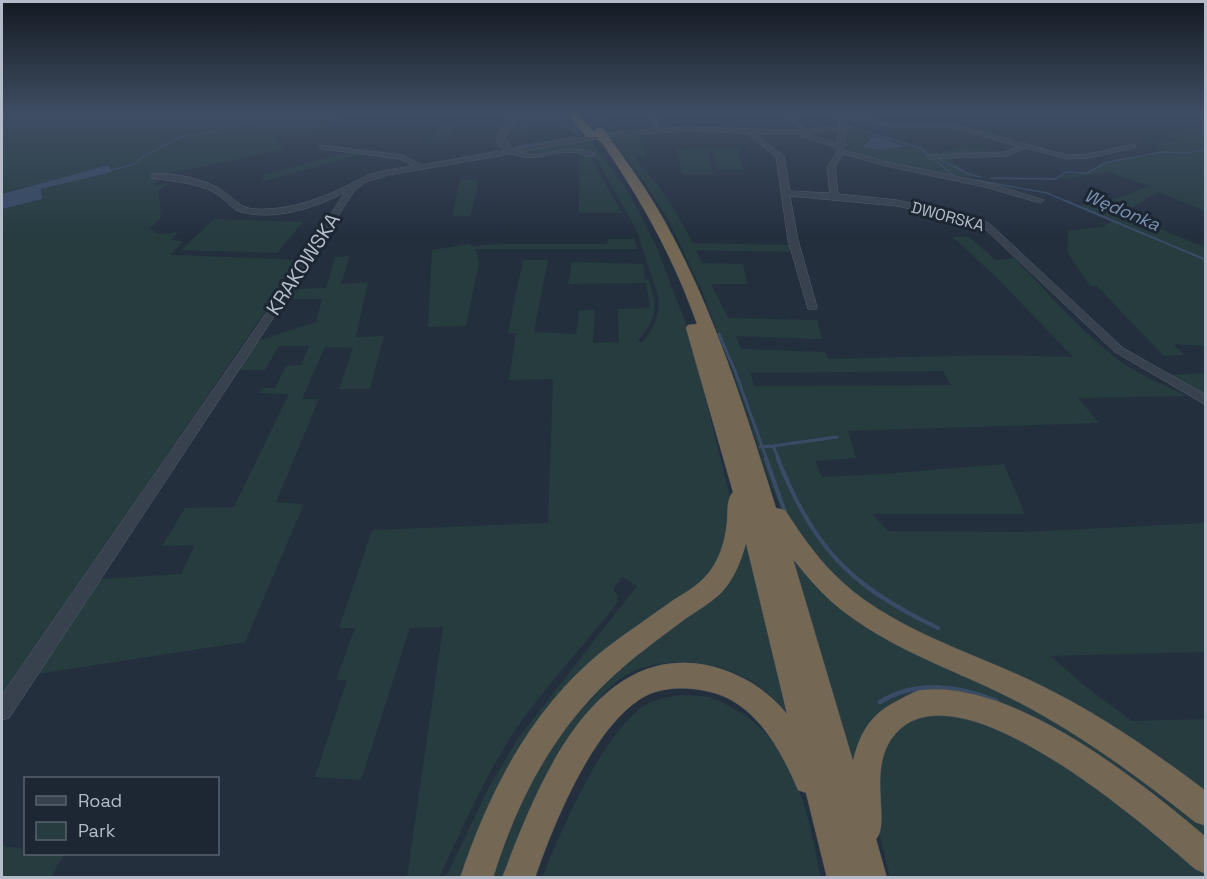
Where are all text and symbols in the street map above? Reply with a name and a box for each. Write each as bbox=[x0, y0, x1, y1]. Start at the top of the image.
water label: Wędonka bbox=[1081, 183, 1164, 236]
street label: DWORSKA bbox=[909, 197, 987, 236]
street label: KRAKOWSKA bbox=[260, 208, 346, 320]
legend bbox=[24, 777, 219, 855]
text: Road bbox=[78, 789, 122, 812]
text: Park bbox=[78, 819, 116, 842]

